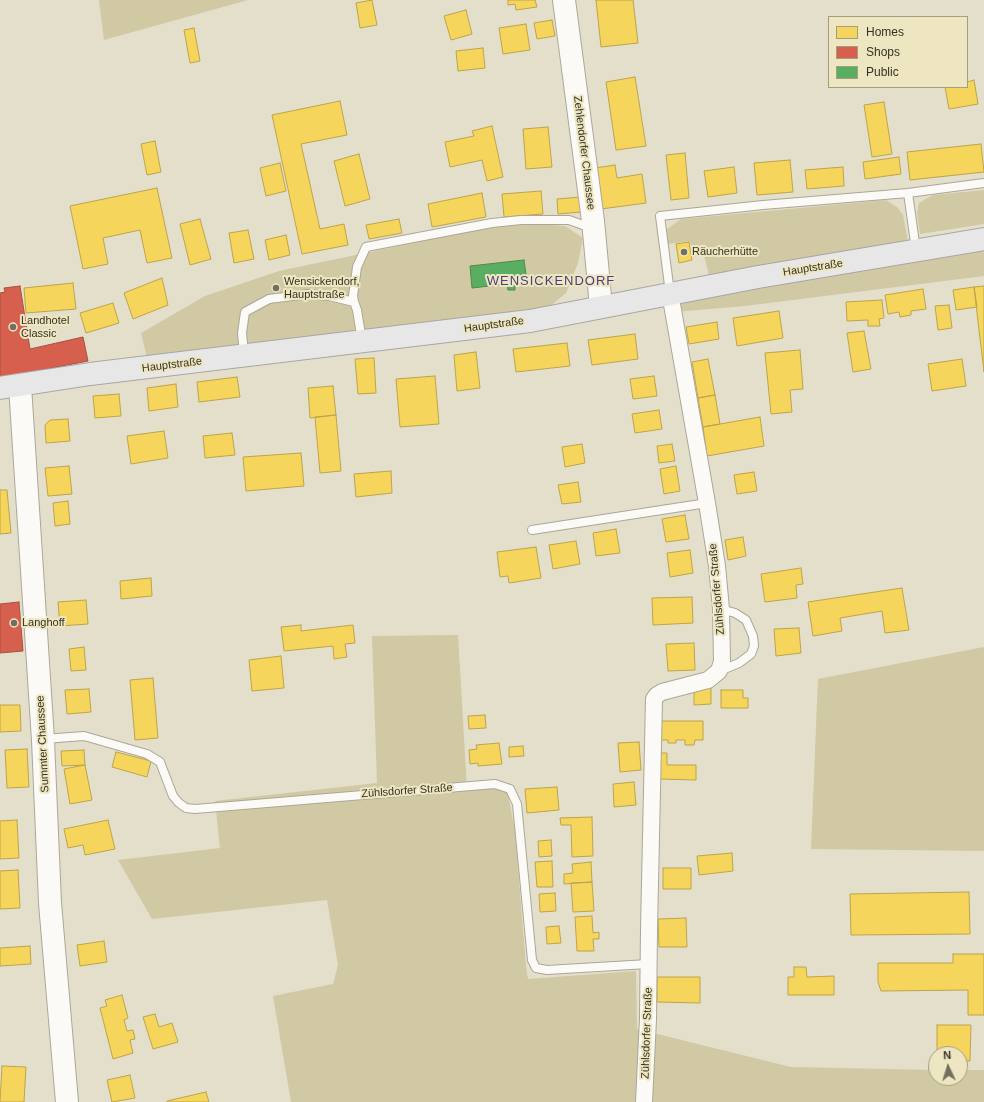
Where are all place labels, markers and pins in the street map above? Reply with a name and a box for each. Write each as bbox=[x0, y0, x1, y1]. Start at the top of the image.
place label: Räucherhütte bbox=[692, 245, 758, 259]
marker: Räucherhütte bbox=[679, 247, 689, 257]
place label: Wensickendorf, Hauptstraße bbox=[284, 275, 360, 301]
marker: Wensickendorf, Hauptstraße bbox=[271, 283, 281, 293]
place label: Landhotel Classic bbox=[21, 314, 69, 340]
marker: Landhotel Classic bbox=[8, 322, 18, 332]
place label: Langhoff bbox=[22, 616, 65, 630]
marker: Langhoff bbox=[9, 618, 19, 628]

